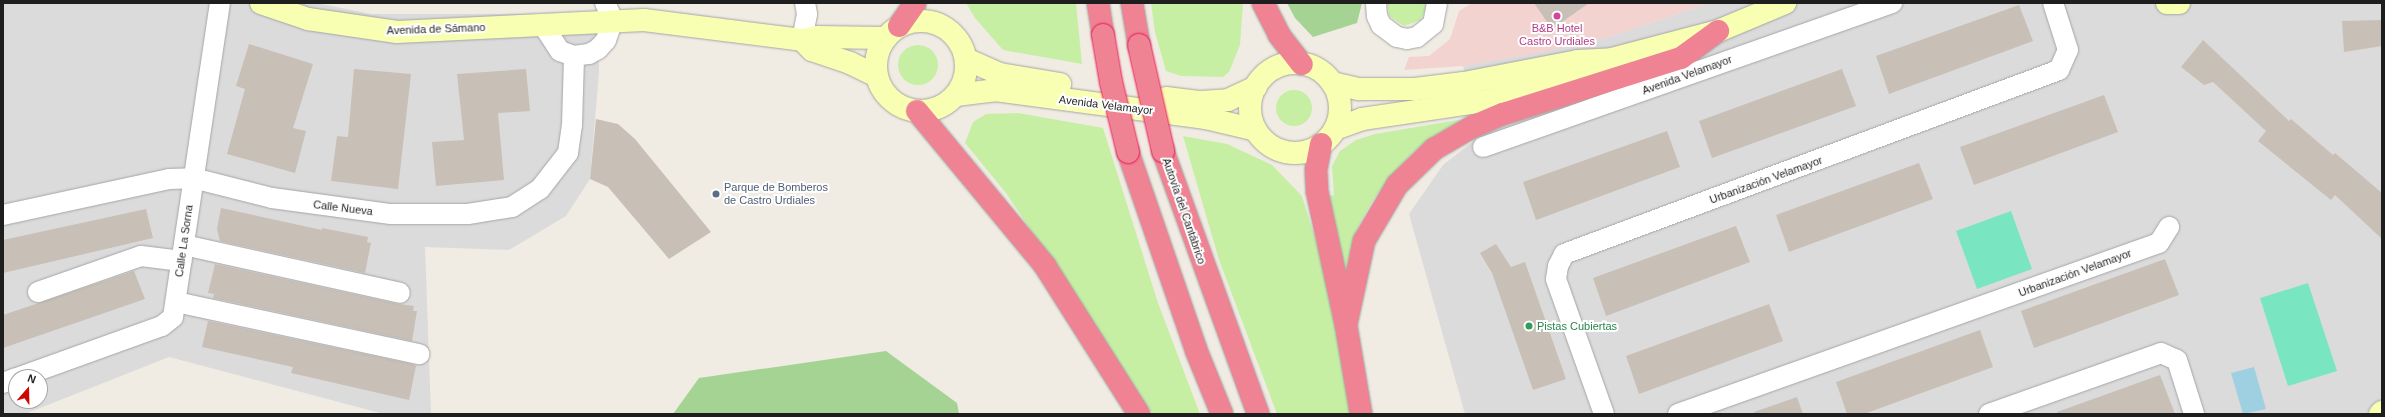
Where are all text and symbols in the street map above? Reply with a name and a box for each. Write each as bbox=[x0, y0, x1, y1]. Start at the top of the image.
marker: B&B Hotel Castro Urdiales bbox=[1552, 11, 1562, 21]
street label: Avenida de Sámano bbox=[386, 21, 486, 37]
place label: B&B Hotel Castro Urdiales bbox=[1519, 22, 1595, 48]
street label: Avenida Velamayor bbox=[1640, 53, 1734, 97]
street label: Avenida Velamayor bbox=[1058, 93, 1154, 117]
street label: Urbanización Velamayor bbox=[1708, 153, 1824, 207]
street label: Autovía del Cantábrico bbox=[1160, 156, 1208, 266]
place label: Parque de Bomberos de Castro Urdiales bbox=[724, 181, 828, 207]
marker: Parque de Bomberos de Castro Urdiales bbox=[711, 189, 721, 199]
street label: Calle Nueva bbox=[312, 198, 374, 218]
street label: Calle La Sorna bbox=[172, 204, 196, 278]
street label: Urbanización Velamayor bbox=[2017, 246, 2133, 300]
place label: Pistas Cubiertas bbox=[1537, 319, 1617, 333]
marker: Pistas Cubiertas bbox=[1524, 321, 1534, 331]
north arrow bbox=[8, 369, 48, 409]
text: N bbox=[26, 372, 38, 386]

